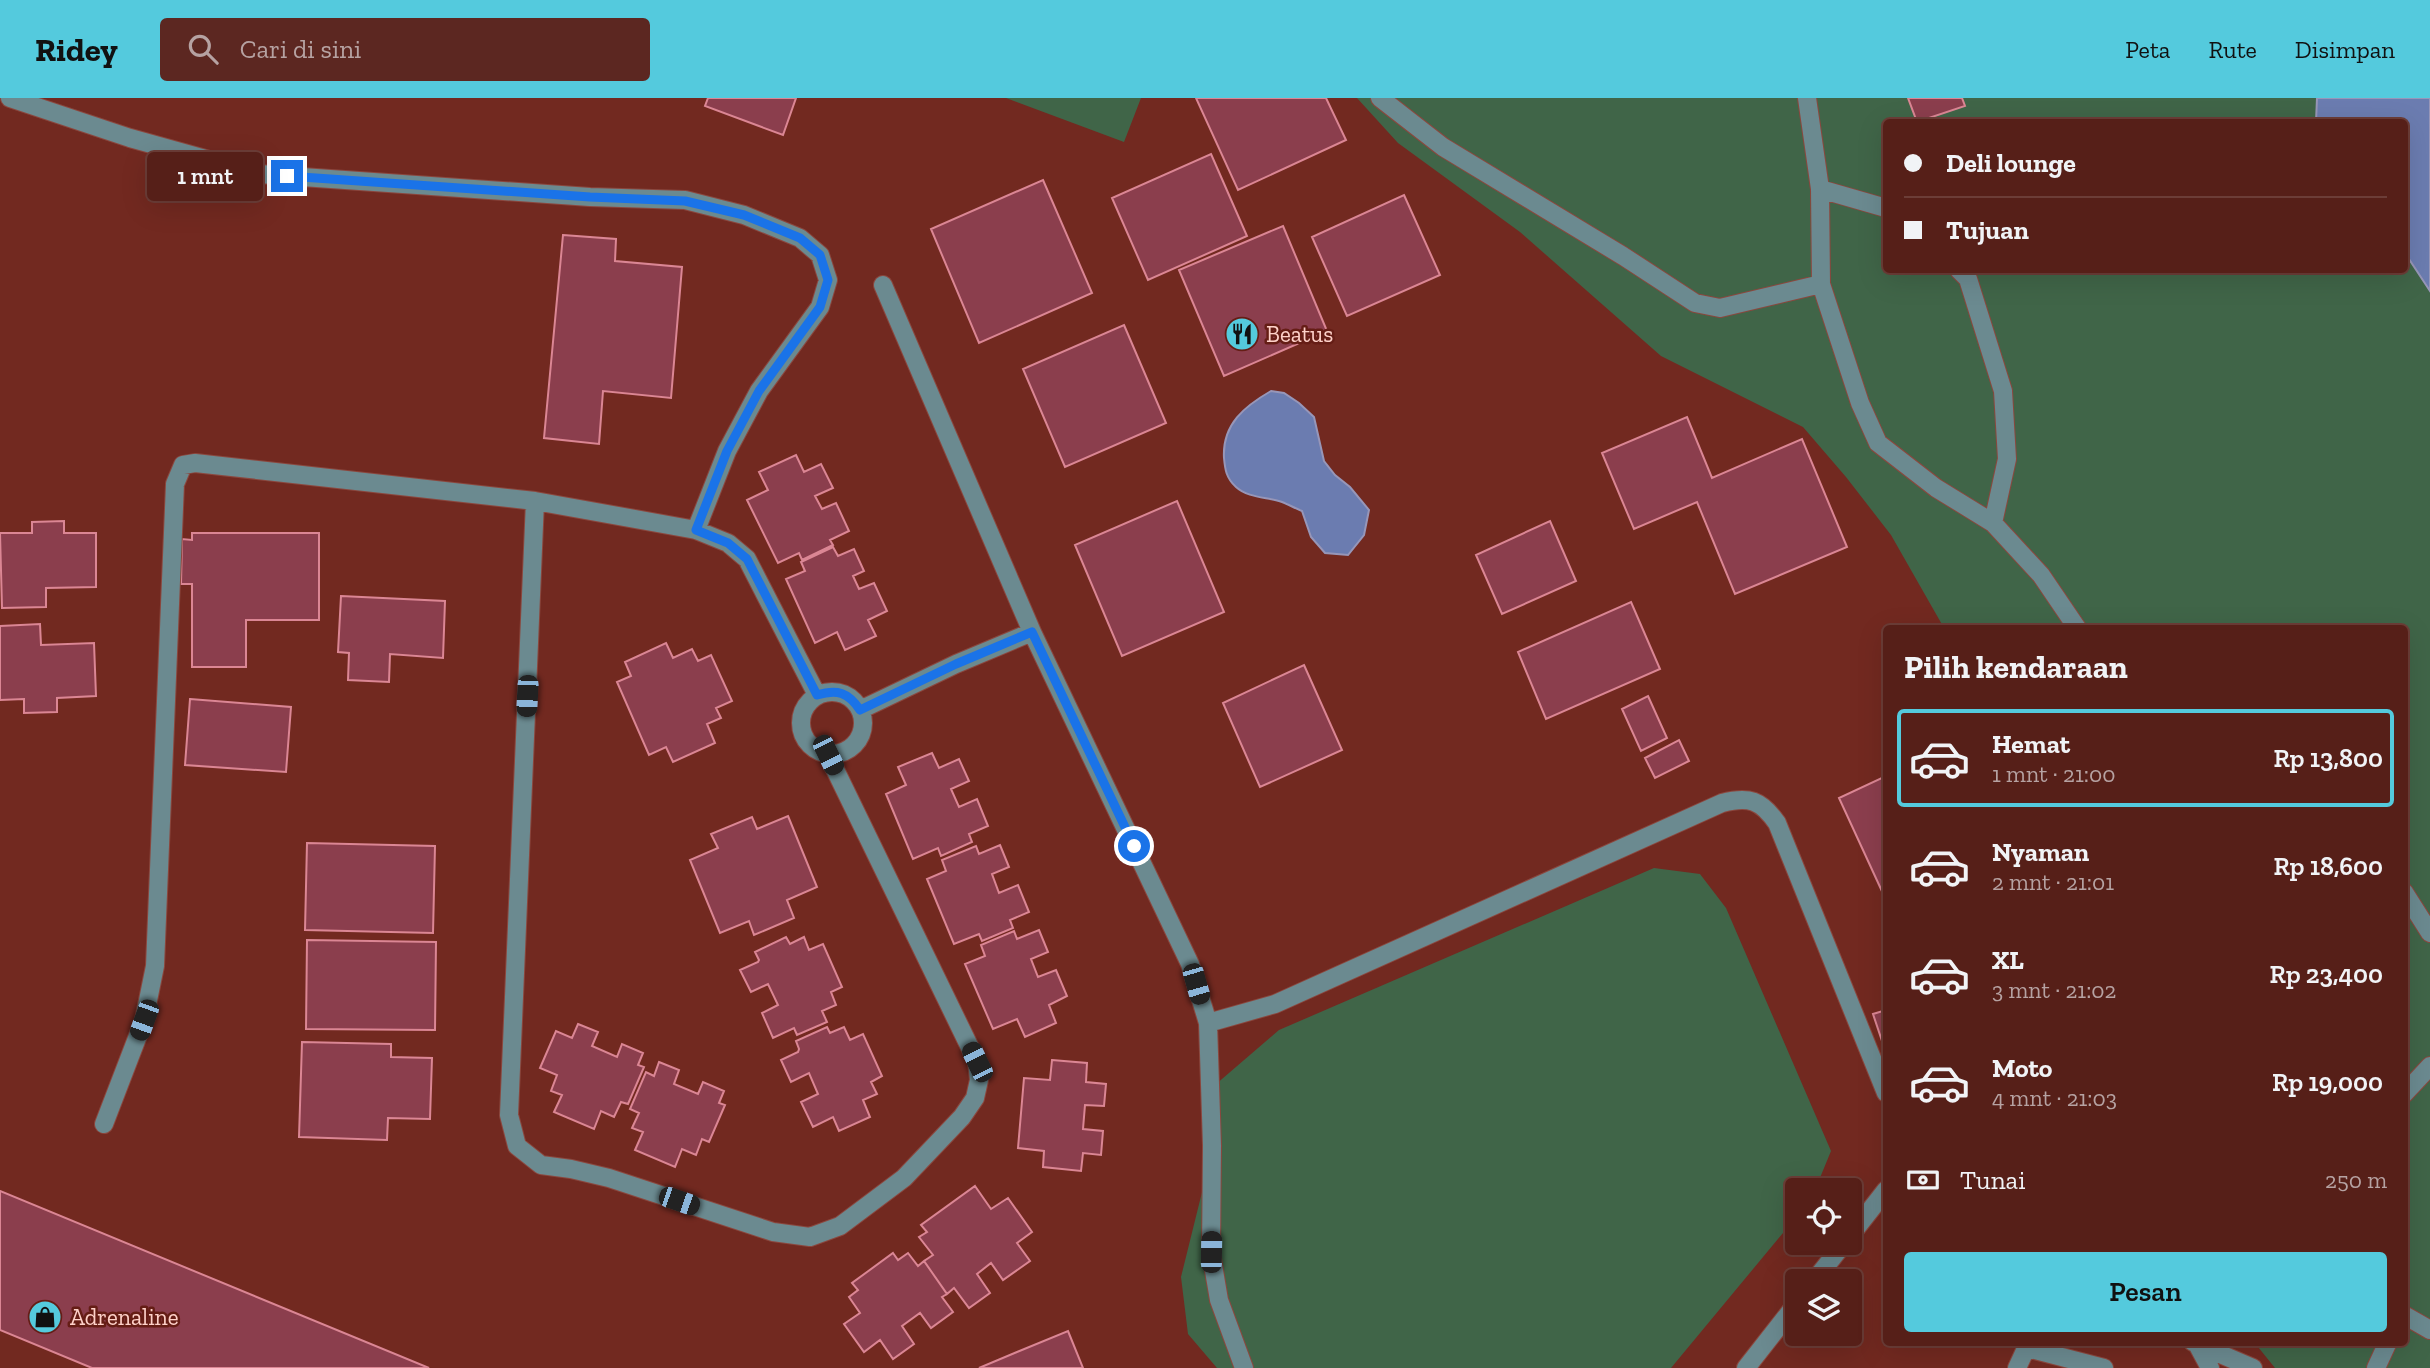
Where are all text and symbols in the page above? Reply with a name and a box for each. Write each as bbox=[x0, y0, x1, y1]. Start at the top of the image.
search box bbox=[160, 18, 650, 81]
text: Ridey bbox=[35, 30, 118, 69]
icon: search bbox=[184, 30, 222, 68]
text: Cari di sini bbox=[240, 33, 361, 65]
text: Peta bbox=[2125, 35, 2170, 64]
text: Rute bbox=[2208, 35, 2257, 64]
text: Disimpan bbox=[2295, 35, 2395, 64]
text: Deli lounge bbox=[1946, 147, 2076, 179]
callout: 1 mnt bbox=[147, 152, 262, 200]
route end bbox=[271, 160, 303, 192]
text: 1 mnt bbox=[177, 162, 233, 190]
text: Tujuan bbox=[1946, 214, 2029, 246]
restaurant icon: Beatus bbox=[1223, 315, 1261, 353]
place label: Beatus bbox=[1266, 320, 1333, 348]
text: Pilih kendaraan bbox=[1904, 648, 2128, 686]
car bbox=[516, 674, 539, 718]
icon: car bbox=[1908, 727, 1971, 790]
text: Hemat bbox=[1992, 728, 2070, 760]
car bbox=[810, 732, 847, 778]
text: Rp 13,800 bbox=[2273, 742, 2383, 774]
text: 1 mnt · 21:00 bbox=[1992, 760, 2115, 788]
route start bbox=[1118, 830, 1150, 862]
icon: car bbox=[1908, 835, 1971, 898]
text: Nyaman bbox=[1992, 836, 2089, 868]
text: Rp 18,600 bbox=[2273, 850, 2383, 882]
text: 2 mnt · 21:01 bbox=[1992, 868, 2114, 896]
icon: car bbox=[1908, 943, 1971, 1006]
text: XL bbox=[1992, 944, 2024, 976]
text: Rp 23,400 bbox=[2270, 958, 2383, 990]
car bbox=[1181, 961, 1212, 1007]
text: 3 mnt · 21:02 bbox=[1992, 976, 2116, 1004]
car bbox=[127, 997, 162, 1043]
car bbox=[959, 1039, 996, 1085]
icon: car bbox=[1908, 1051, 1971, 1114]
text: Moto bbox=[1992, 1052, 2052, 1084]
text: Rp 19,000 bbox=[2272, 1066, 2383, 1098]
text: 4 mnt · 21:03 bbox=[1992, 1084, 2117, 1112]
icon: cash bbox=[1904, 1161, 1942, 1199]
text: Tunai bbox=[1960, 1164, 2025, 1196]
text: 250 m bbox=[2325, 1166, 2387, 1194]
map controls bbox=[1785, 1178, 1862, 1346]
button: locate bbox=[1785, 1178, 1862, 1255]
car bbox=[656, 1184, 703, 1218]
car bbox=[1201, 1231, 1222, 1273]
button: Pesan bbox=[1904, 1252, 2387, 1332]
button: layers bbox=[1785, 1269, 1862, 1346]
shop icon: Adrenaline bbox=[26, 1298, 64, 1336]
place label: Adrenaline bbox=[70, 1303, 179, 1331]

